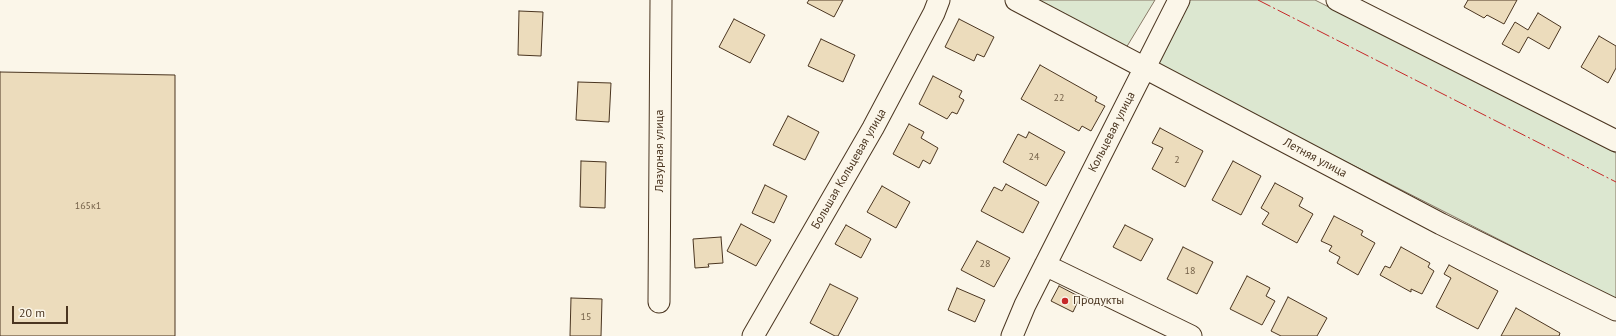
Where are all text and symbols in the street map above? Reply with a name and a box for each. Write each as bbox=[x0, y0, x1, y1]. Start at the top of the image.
street label: Кольцевая улица bbox=[1085, 89, 1139, 175]
house number: 22 bbox=[1054, 92, 1064, 104]
street label: Большая Кольцевая улица bbox=[809, 106, 889, 232]
street label: Лазурная улица bbox=[653, 110, 667, 192]
street label: Летняя улица bbox=[1281, 135, 1349, 181]
house number: 24 bbox=[1029, 151, 1039, 163]
house number: 2 bbox=[1174, 154, 1180, 166]
house number: 165к1 bbox=[75, 200, 101, 212]
house number: 28 bbox=[980, 258, 990, 270]
house number: 18 bbox=[1185, 265, 1195, 277]
place label: Продукты bbox=[1073, 294, 1124, 308]
marker: Продукты bbox=[1060, 296, 1070, 306]
scale bar bbox=[14, 298, 70, 324]
text: 20 m bbox=[19, 305, 45, 320]
house number: 15 bbox=[581, 311, 591, 323]

